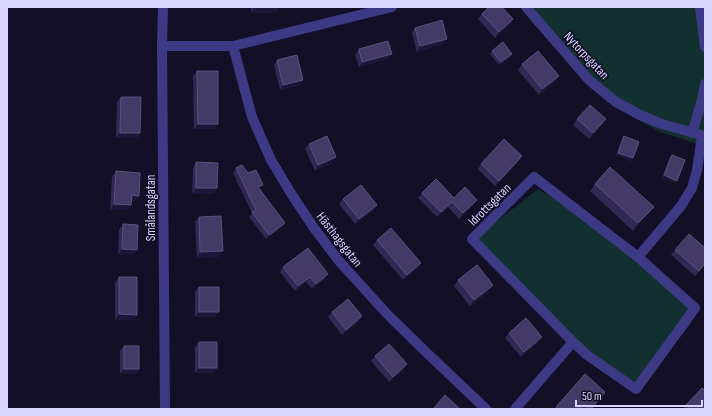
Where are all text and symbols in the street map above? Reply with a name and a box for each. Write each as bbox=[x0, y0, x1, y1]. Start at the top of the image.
street label: Nytorpsgatan bbox=[560, 29, 612, 83]
street label: Smålandsgatan bbox=[143, 175, 159, 241]
street label: Idrottsgatan bbox=[465, 180, 514, 229]
street label: Hästhagsgatan bbox=[313, 209, 366, 270]
scale bar bbox=[576, 382, 702, 408]
text: 50 m bbox=[582, 389, 602, 404]

